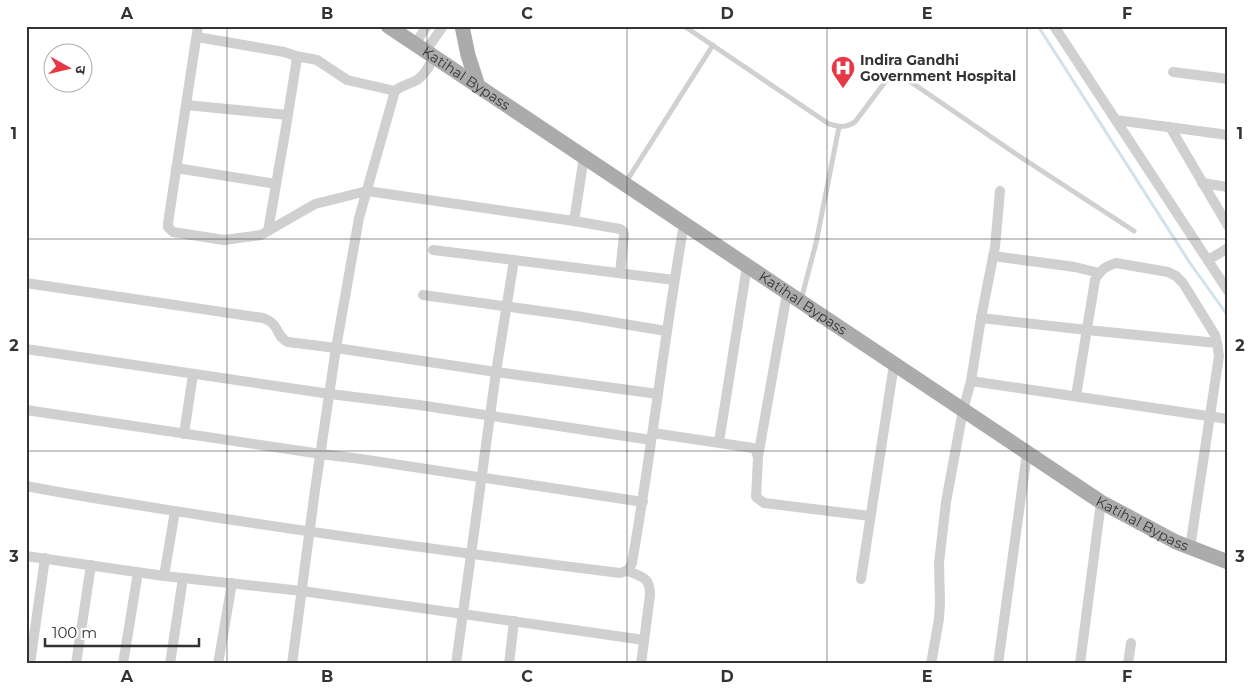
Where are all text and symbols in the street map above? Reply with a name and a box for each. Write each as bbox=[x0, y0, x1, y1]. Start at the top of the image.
text: A bbox=[120, 4, 134, 23]
text: B bbox=[321, 4, 333, 23]
text: C bbox=[521, 4, 533, 23]
text: D bbox=[720, 4, 734, 23]
text: E bbox=[922, 4, 932, 23]
text: F bbox=[1122, 4, 1132, 23]
north arrow bbox=[42, 42, 92, 92]
street label: Katihal Bypass bbox=[419, 42, 514, 114]
place label: Indira Gandhi Government Hospital bbox=[860, 51, 1016, 85]
hospital icon: Indira Gandhi Government Hospital bbox=[830, 55, 856, 89]
text: उ bbox=[71, 64, 90, 76]
text: 1 bbox=[11, 124, 17, 143]
text: 1 bbox=[1237, 124, 1243, 143]
street label: Katihal Bypass bbox=[755, 267, 851, 339]
text: 2 bbox=[9, 336, 19, 355]
text: 2 bbox=[1235, 336, 1245, 355]
street label: Katihal Bypass bbox=[1093, 492, 1191, 555]
text: 3 bbox=[8, 547, 19, 566]
text: 3 bbox=[1234, 547, 1245, 566]
scale bar bbox=[45, 615, 199, 647]
text: 100 m bbox=[52, 623, 97, 642]
text: A bbox=[120, 667, 134, 686]
text: B bbox=[321, 667, 333, 686]
text: C bbox=[521, 667, 533, 686]
text: D bbox=[720, 667, 734, 686]
text: E bbox=[922, 667, 932, 686]
text: F bbox=[1122, 667, 1132, 686]

